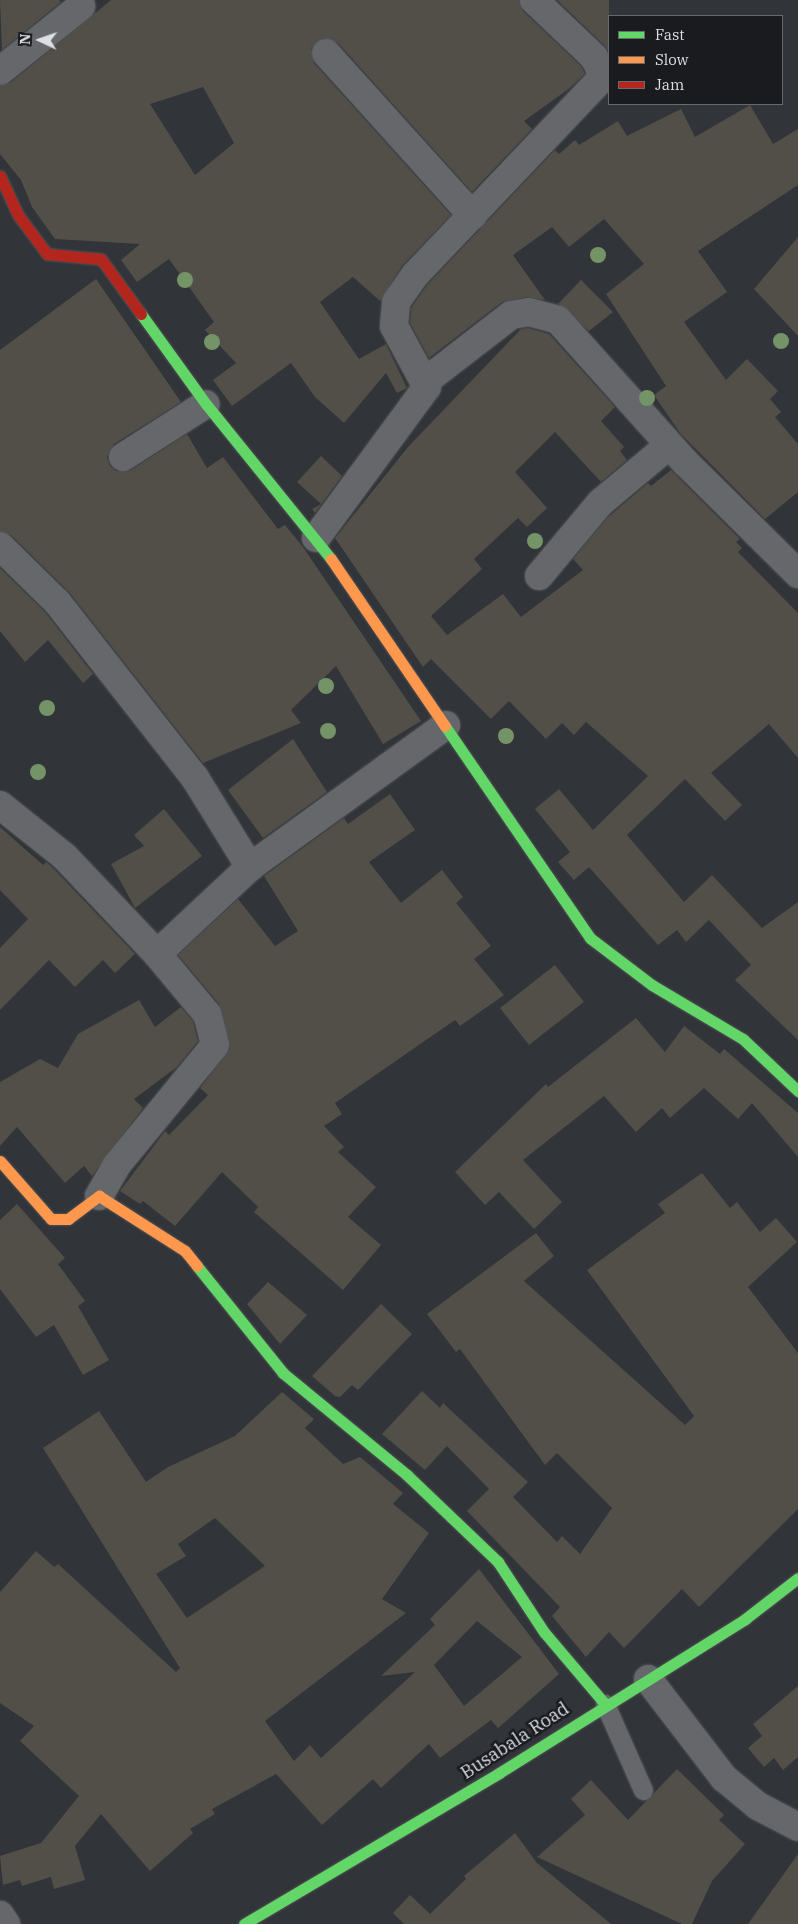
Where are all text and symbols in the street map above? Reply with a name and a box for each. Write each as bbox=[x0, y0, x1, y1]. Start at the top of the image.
north arrow bbox=[15, 15, 65, 65]
legend bbox=[608, 15, 783, 105]
text: Fast bbox=[655, 25, 685, 44]
text: N bbox=[16, 33, 34, 45]
text: Slow bbox=[655, 50, 688, 69]
text: Jam bbox=[655, 75, 684, 94]
street label: Busabala Road bbox=[457, 1698, 573, 1784]

